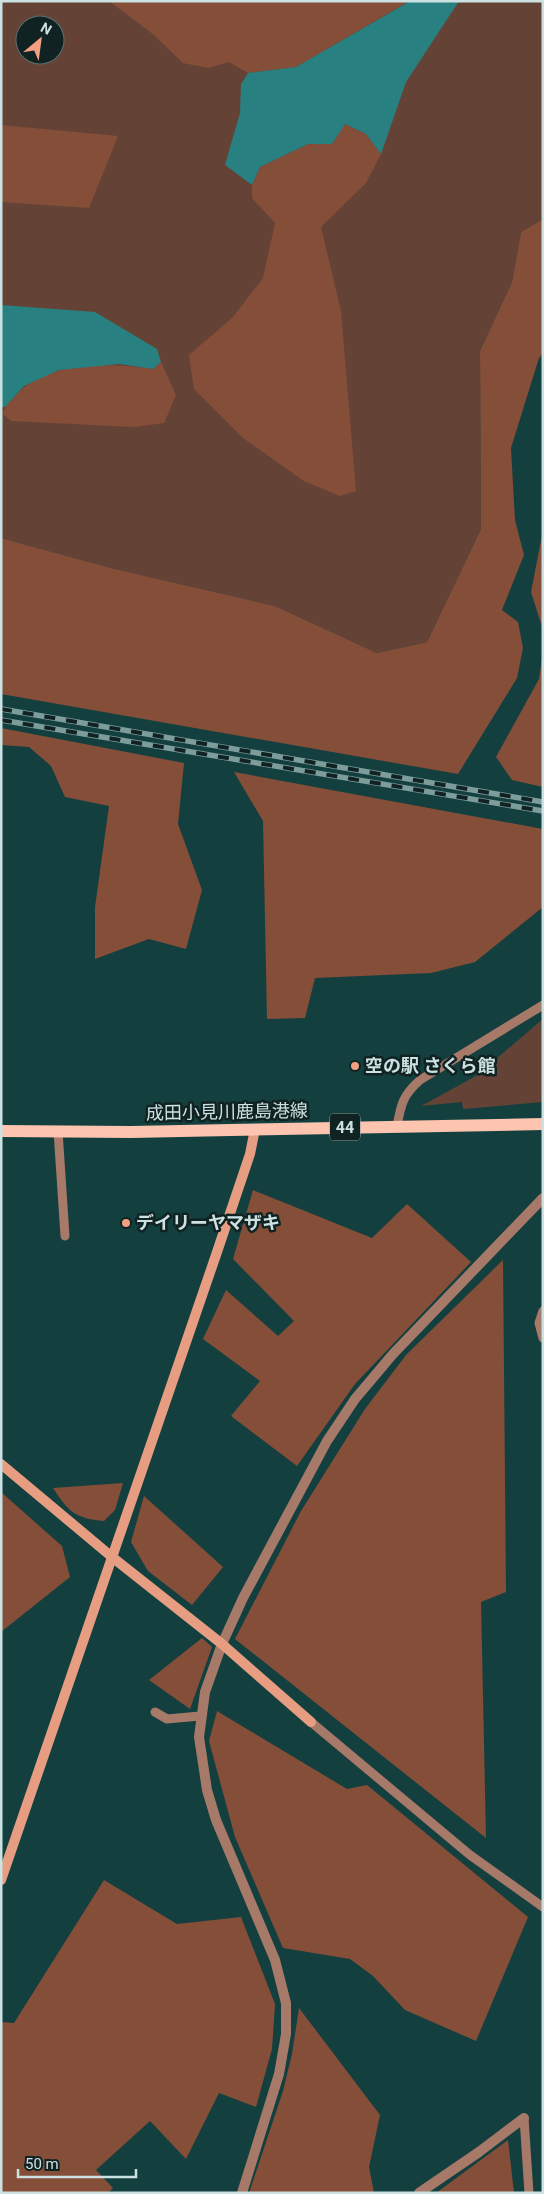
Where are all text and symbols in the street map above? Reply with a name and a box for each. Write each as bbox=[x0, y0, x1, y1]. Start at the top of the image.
north arrow bbox=[15, 15, 65, 65]
text: N bbox=[38, 19, 55, 38]
place label: 空の駅 さくら館 bbox=[365, 1055, 495, 1076]
marker: 空の駅 さくら館 bbox=[349, 1060, 361, 1072]
street label: 成田小見川鹿島港線 bbox=[146, 1100, 308, 1123]
road number: 44 bbox=[330, 1114, 360, 1140]
place label: デイリーヤマザキ bbox=[136, 1212, 280, 1233]
marker: デイリーヤマザキ bbox=[120, 1217, 132, 1229]
scale bar bbox=[18, 2146, 135, 2178]
text: 50 m bbox=[25, 2155, 59, 2173]

